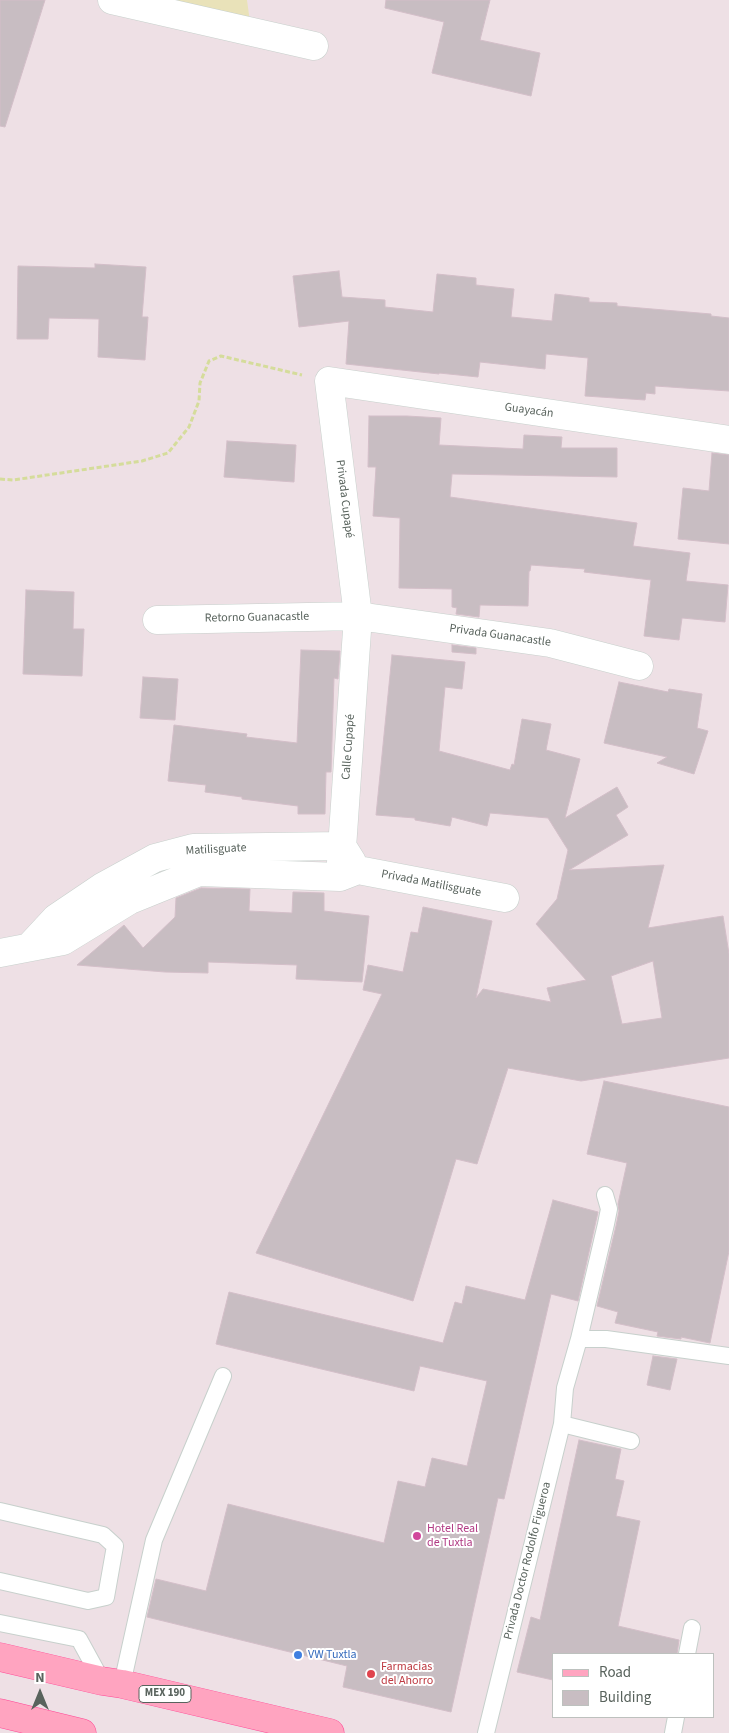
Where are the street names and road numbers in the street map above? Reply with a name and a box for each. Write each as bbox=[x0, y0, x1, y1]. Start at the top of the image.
street label: Guayacán bbox=[504, 400, 554, 422]
street label: Privada Cupapé bbox=[332, 459, 356, 539]
street label: Retorno Guanacastle bbox=[205, 610, 309, 626]
street label: Privada Guanacastle bbox=[448, 622, 552, 650]
street label: Calle Cupapé bbox=[340, 714, 358, 780]
street label: Matilisguate bbox=[185, 841, 247, 859]
street label: Privada Matilisguate bbox=[380, 867, 482, 901]
street label: Privada Doctor Rodolfo Figueroa bbox=[501, 1481, 555, 1641]
road number: MEX 190 bbox=[139, 1686, 191, 1702]

